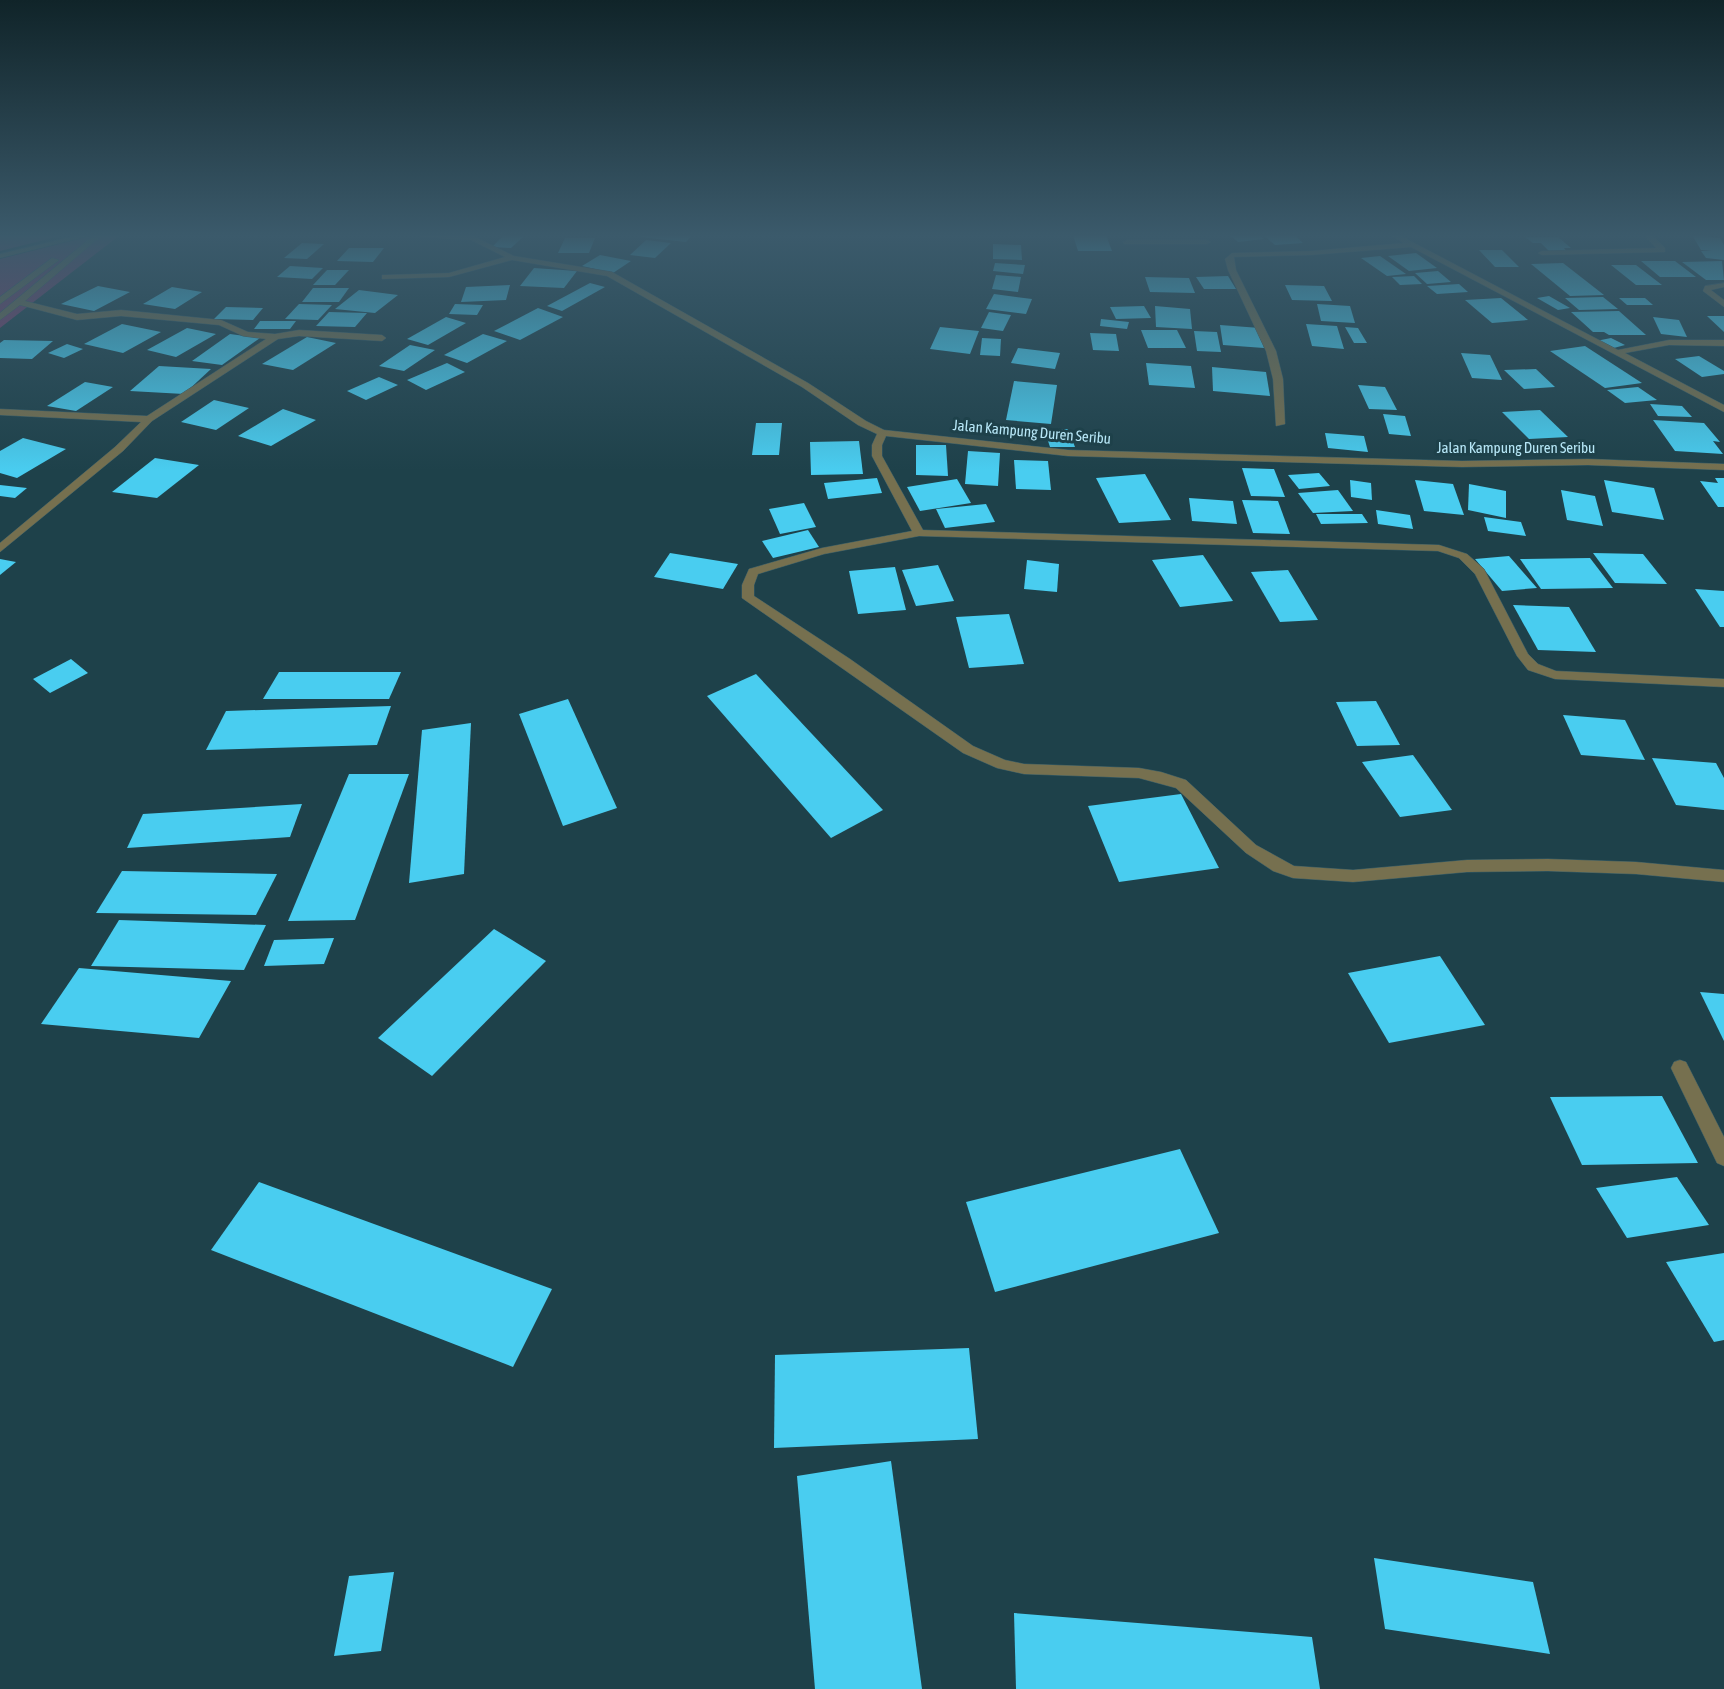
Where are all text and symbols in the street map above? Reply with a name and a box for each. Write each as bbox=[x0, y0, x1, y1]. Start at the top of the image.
street label: Jalan Kampung Duren Seribu bbox=[952, 416, 1112, 447]
street label: Jalan Kampung Duren Seribu bbox=[1437, 439, 1595, 456]

